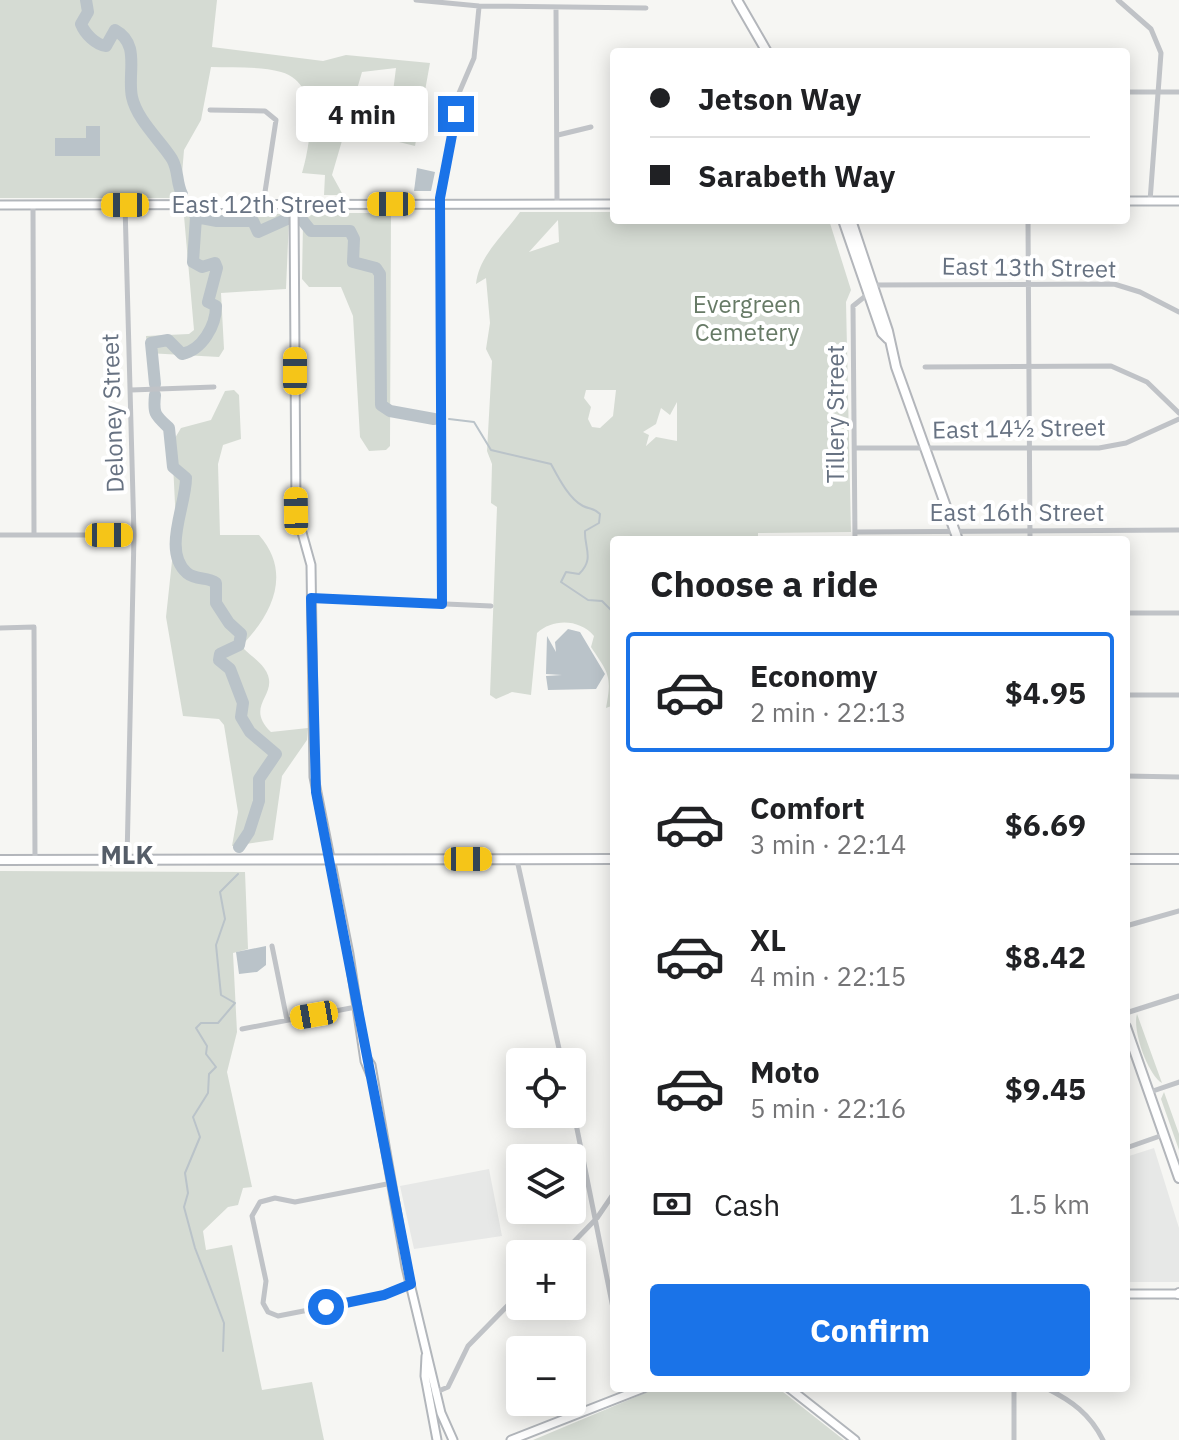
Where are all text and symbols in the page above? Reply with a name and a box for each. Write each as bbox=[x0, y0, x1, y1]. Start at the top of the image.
text: Jetson Way bbox=[698, 79, 861, 118]
callout: 4 min bbox=[296, 86, 428, 142]
route end bbox=[438, 96, 474, 132]
text: 4 min bbox=[328, 97, 396, 131]
text: Sarabeth Way bbox=[698, 156, 895, 195]
street label: East 12th Street bbox=[172, 188, 346, 220]
car bbox=[367, 192, 415, 216]
car bbox=[101, 193, 149, 217]
street label: East 13th Street bbox=[941, 249, 1117, 285]
park label: Evergreen Cemetery bbox=[693, 288, 801, 348]
street label: Deloney Street bbox=[93, 333, 131, 493]
street label: Tillery Street bbox=[819, 345, 851, 483]
car bbox=[283, 347, 307, 395]
street label: East 14½ Street bbox=[932, 410, 1106, 446]
car bbox=[284, 487, 308, 535]
street label: East 16th Street bbox=[930, 496, 1104, 528]
car bbox=[85, 523, 133, 547]
text: Choose a ride bbox=[650, 560, 878, 607]
icon: car bbox=[654, 656, 726, 728]
text: Economy bbox=[750, 656, 878, 695]
text: $4.95 bbox=[1005, 673, 1086, 712]
text: 2 min · 22:13 bbox=[750, 695, 906, 729]
icon: car bbox=[654, 788, 726, 860]
text: Comfort bbox=[750, 788, 865, 827]
text: $6.69 bbox=[1005, 805, 1086, 844]
text: 3 min · 22:14 bbox=[750, 827, 906, 861]
district label: MLK bbox=[100, 837, 154, 871]
car bbox=[444, 847, 492, 871]
icon: car bbox=[654, 920, 726, 992]
text: XL bbox=[750, 920, 786, 959]
text: $8.42 bbox=[1005, 937, 1086, 976]
text: 4 min · 22:15 bbox=[750, 959, 906, 993]
car bbox=[288, 999, 340, 1031]
map controls bbox=[506, 1048, 586, 1416]
button: locate bbox=[506, 1048, 586, 1128]
icon: car bbox=[654, 1052, 726, 1124]
text: Moto bbox=[750, 1052, 820, 1091]
text: $9.45 bbox=[1005, 1069, 1086, 1108]
text: 5 min · 22:16 bbox=[750, 1091, 906, 1125]
button: layers bbox=[506, 1144, 586, 1224]
icon: cash bbox=[650, 1182, 694, 1226]
text: Cash bbox=[714, 1185, 780, 1224]
text: 1.5 km bbox=[1009, 1187, 1090, 1221]
button: + bbox=[506, 1240, 586, 1320]
button: Confirm bbox=[650, 1284, 1090, 1376]
route start bbox=[308, 1289, 344, 1325]
button: − bbox=[506, 1336, 586, 1416]

